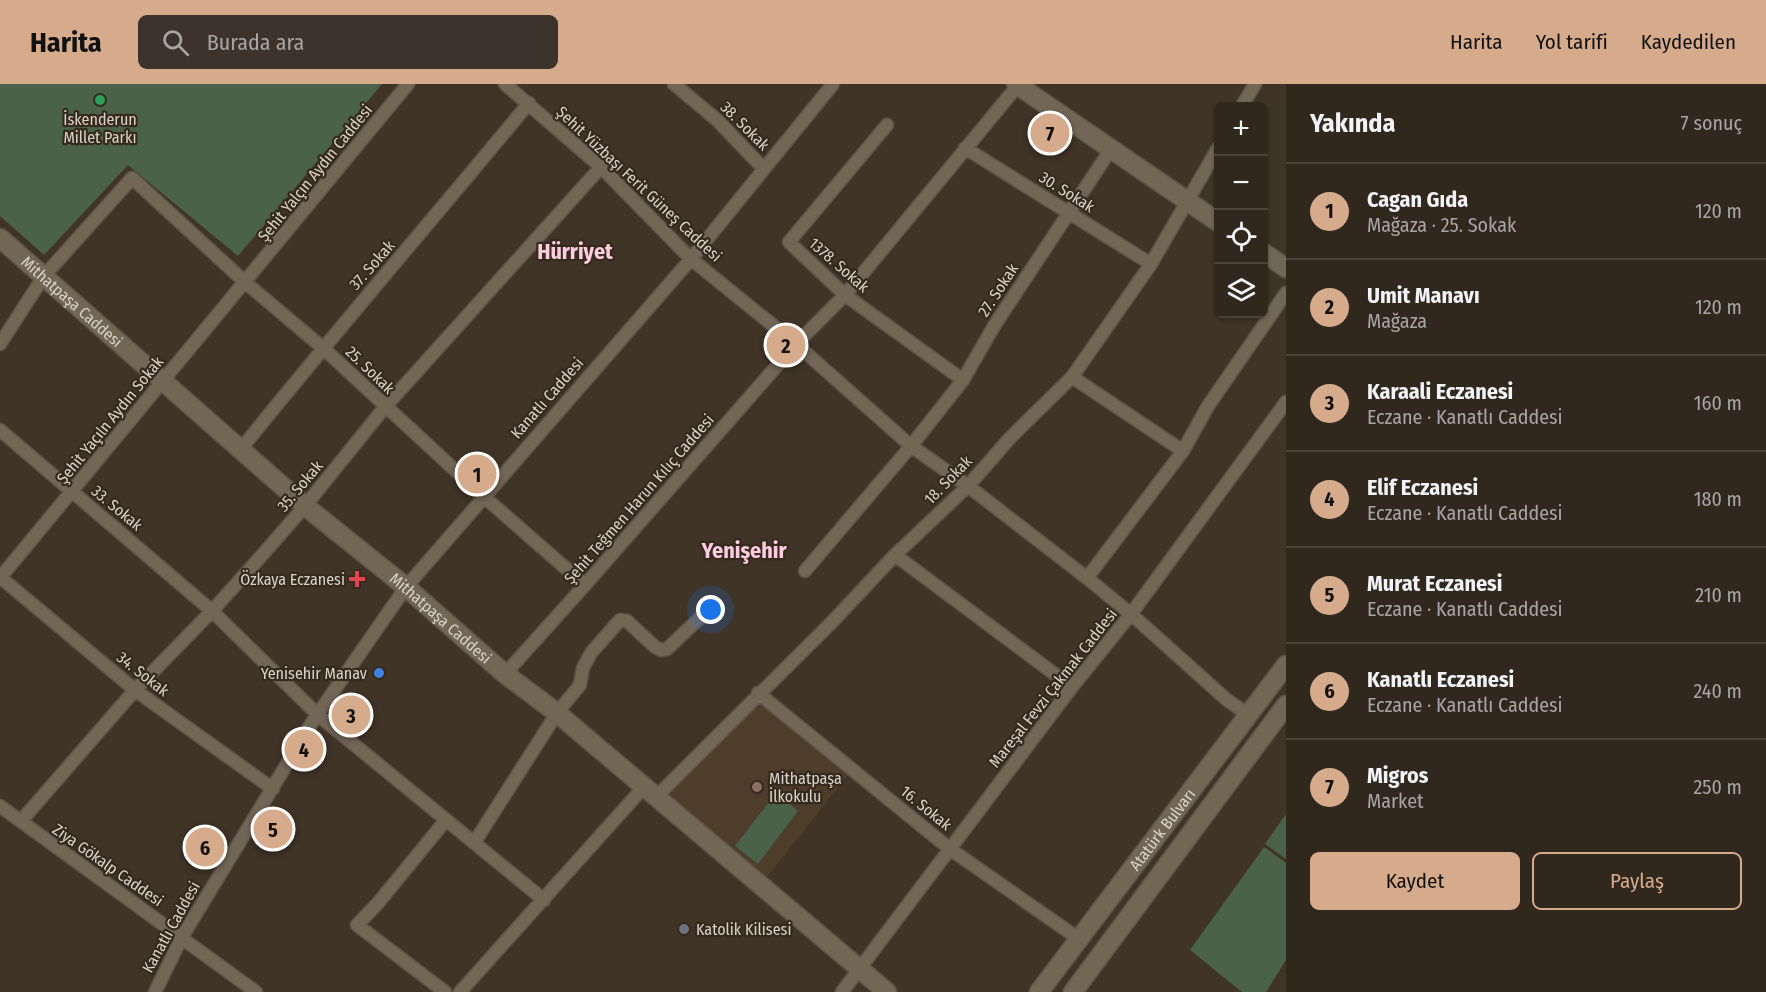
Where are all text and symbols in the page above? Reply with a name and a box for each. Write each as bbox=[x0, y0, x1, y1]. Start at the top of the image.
search box bbox=[138, 15, 558, 69]
text: Harita bbox=[30, 26, 102, 59]
icon: search bbox=[159, 26, 192, 59]
text: Burada ara bbox=[207, 29, 304, 56]
text: Harita bbox=[1450, 29, 1503, 55]
text: Yol tarifi bbox=[1536, 29, 1608, 55]
text: Kaydedilen bbox=[1641, 29, 1736, 55]
marker: İskenderun Millet Parkı bbox=[93, 93, 107, 107]
street label: 38. Sokak bbox=[717, 98, 774, 155]
street label: Şehit Yalçın Aydın Caddesi bbox=[254, 101, 376, 245]
street label: Şehit Yüzbaşı Ferit Güneş Caddesi bbox=[552, 102, 726, 266]
map controls bbox=[1214, 102, 1268, 318]
button: + bbox=[1214, 102, 1268, 156]
text: Yakında bbox=[1310, 108, 1395, 139]
place label: İskenderun Millet Parkı bbox=[63, 110, 137, 147]
pin: 7 bbox=[1030, 110, 1070, 156]
text: 7 sonuç bbox=[1681, 111, 1742, 135]
button: − bbox=[1214, 156, 1268, 210]
street label: 30. Sokak bbox=[1036, 168, 1099, 217]
text: Cagan Gıda bbox=[1367, 186, 1468, 213]
text: 1 bbox=[1325, 199, 1334, 223]
text: 120 m bbox=[1695, 199, 1742, 223]
button: locate bbox=[1214, 210, 1268, 264]
text: Mağaza · 25. Sokak bbox=[1367, 213, 1516, 237]
street label: 1378. Sokak bbox=[805, 234, 873, 297]
street label: 37. Sokak bbox=[345, 236, 399, 294]
district label: Hürriyet bbox=[537, 238, 613, 265]
street label: Mithatpaşa Caddesi bbox=[18, 252, 127, 351]
street label: 27. Sokak bbox=[974, 259, 1022, 320]
button: layers bbox=[1214, 264, 1268, 318]
text: Umit Manavı bbox=[1367, 282, 1480, 309]
text: 2 bbox=[1325, 295, 1334, 319]
text: 120 m bbox=[1695, 295, 1742, 319]
text: Mağaza bbox=[1367, 309, 1427, 333]
pin: 2 bbox=[766, 322, 806, 368]
street label: 25. Sokak bbox=[342, 342, 399, 398]
street label: Şehit Yaçıln Aydın Sokak bbox=[53, 352, 168, 487]
street label: Kanatlı Caddesi bbox=[507, 354, 587, 442]
text: Karaali Eczanesi bbox=[1367, 378, 1513, 405]
text: 3 bbox=[1325, 391, 1334, 415]
text: 160 m bbox=[1694, 391, 1742, 415]
text: Eczane · Kanatlı Caddesi bbox=[1367, 405, 1563, 429]
street label: Şehit Teğmen Harun Kılıç Caddesi bbox=[560, 410, 718, 588]
street label: 18. Sokak bbox=[920, 451, 976, 508]
pin: 1 bbox=[458, 452, 496, 496]
street label: 35. Sokak bbox=[273, 456, 327, 515]
text: Elif Eczanesi bbox=[1367, 474, 1478, 501]
street label: 33. Sokak bbox=[88, 481, 147, 535]
text: 4 bbox=[1324, 487, 1335, 511]
text: 180 m bbox=[1694, 487, 1742, 511]
text: Eczane · Kanatlı Caddesi bbox=[1367, 501, 1563, 525]
district label: Yenişehir bbox=[701, 537, 787, 564]
street label: Mithatpaşa Caddesi bbox=[386, 569, 495, 667]
place label: Özkaya Eczanesi bbox=[240, 570, 345, 589]
text: Murat Eczanesi bbox=[1367, 570, 1502, 597]
marker: Özkaya Eczanesi bbox=[350, 572, 364, 586]
text: 5 bbox=[1325, 583, 1334, 607]
text: 210 m bbox=[1695, 583, 1742, 607]
your location bbox=[696, 595, 725, 624]
text: Eczane · Kanatlı Caddesi bbox=[1367, 597, 1563, 621]
street label: Mareşal Fevzi Çakmak Caddesi bbox=[985, 605, 1122, 772]
street label: 34. Sokak bbox=[113, 648, 173, 701]
place label: Yenisehir Manav bbox=[261, 664, 367, 683]
marker: Yenisehir Manav bbox=[372, 666, 386, 680]
text: Kanatlı Eczanesi bbox=[1367, 666, 1514, 693]
text: 6 bbox=[1324, 679, 1335, 703]
text: 240 m bbox=[1693, 679, 1742, 703]
pin: 3 bbox=[332, 692, 370, 738]
text: Eczane · Kanatlı Caddesi bbox=[1367, 693, 1563, 717]
pin: 4 bbox=[284, 726, 324, 772]
text: Migros bbox=[1367, 762, 1428, 789]
place label: Mithatpaşa İlkokulu bbox=[769, 769, 842, 806]
text: 7 bbox=[1325, 775, 1334, 799]
text: 250 m bbox=[1694, 775, 1742, 799]
marker: Mithatpaşa İlkokulu bbox=[750, 780, 764, 794]
street label: 16. Sokak bbox=[897, 782, 956, 835]
street label: Atatürk Bulvarı bbox=[1125, 785, 1199, 874]
text: Market bbox=[1367, 789, 1424, 813]
pin: 5 bbox=[254, 806, 292, 852]
street label: Ziya Gökalp Caddesi bbox=[49, 820, 167, 910]
pin: 6 bbox=[186, 824, 224, 870]
button: Kaydet bbox=[1310, 852, 1520, 910]
button: Paylaş bbox=[1532, 852, 1742, 910]
street label: Kanatlı Caddesi bbox=[138, 878, 204, 976]
place label: Katolik Kilisesi bbox=[696, 920, 791, 939]
marker: Katolik Kilisesi bbox=[677, 922, 691, 936]

